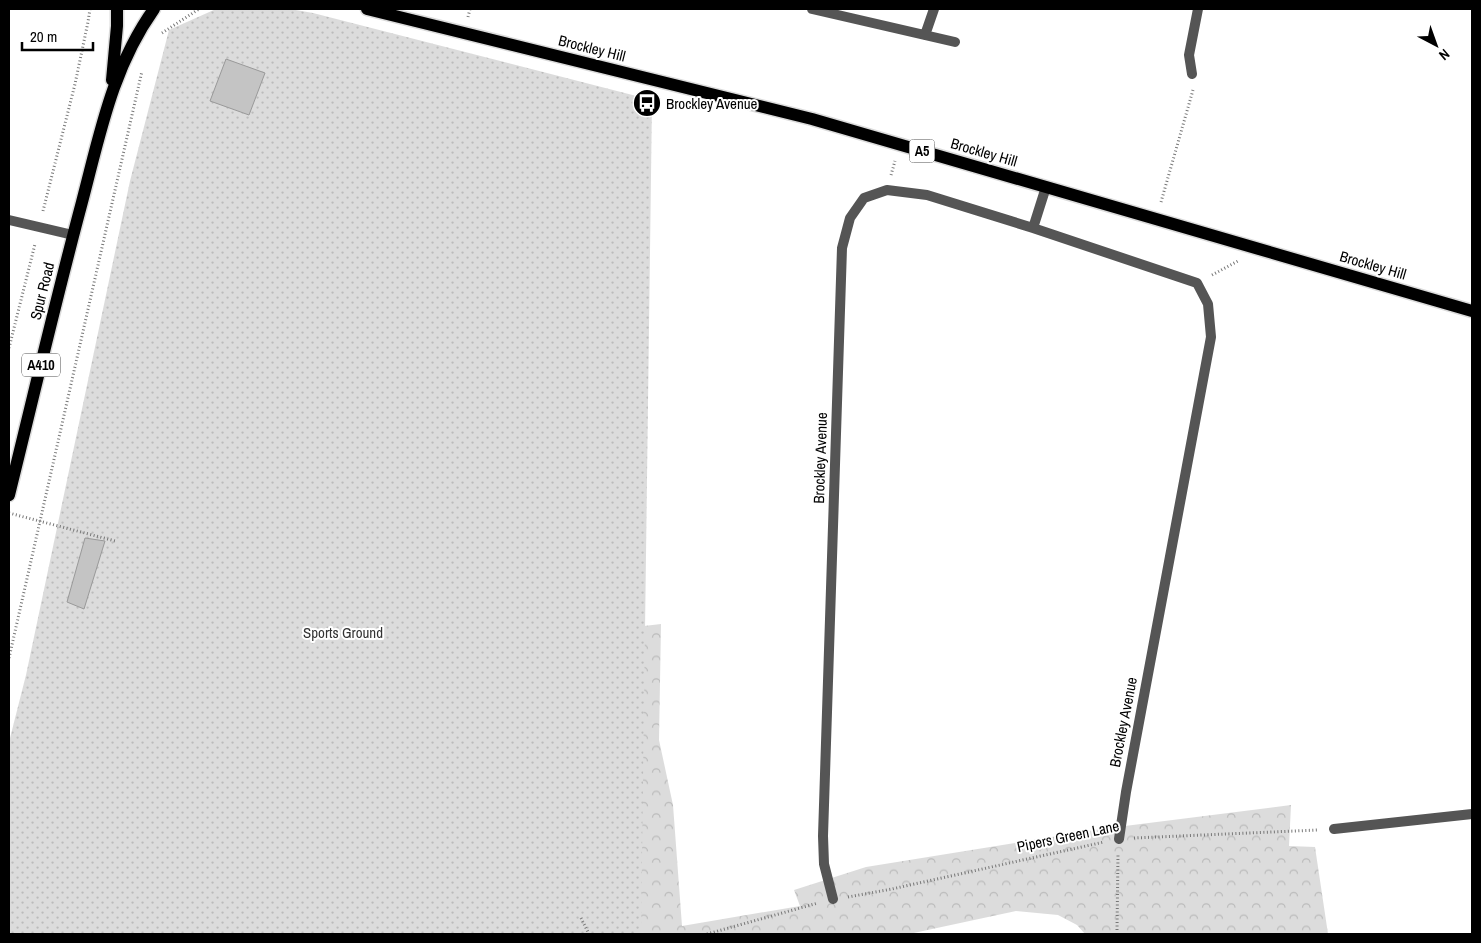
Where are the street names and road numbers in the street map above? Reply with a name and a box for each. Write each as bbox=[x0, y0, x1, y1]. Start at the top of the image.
street label: Brockley Hill bbox=[556, 30, 628, 66]
street label: Brockley Hill bbox=[948, 132, 1020, 172]
road number: A5 bbox=[910, 140, 934, 162]
street label: Brockley Hill bbox=[1337, 245, 1409, 285]
street label: Spur Road bbox=[25, 260, 59, 322]
road number: A410 bbox=[22, 354, 60, 376]
street label: Brockley Avenue bbox=[808, 412, 832, 504]
street label: Brockley Avenue bbox=[1104, 675, 1142, 769]
street label: Pipers Green Lane bbox=[1015, 815, 1121, 857]

